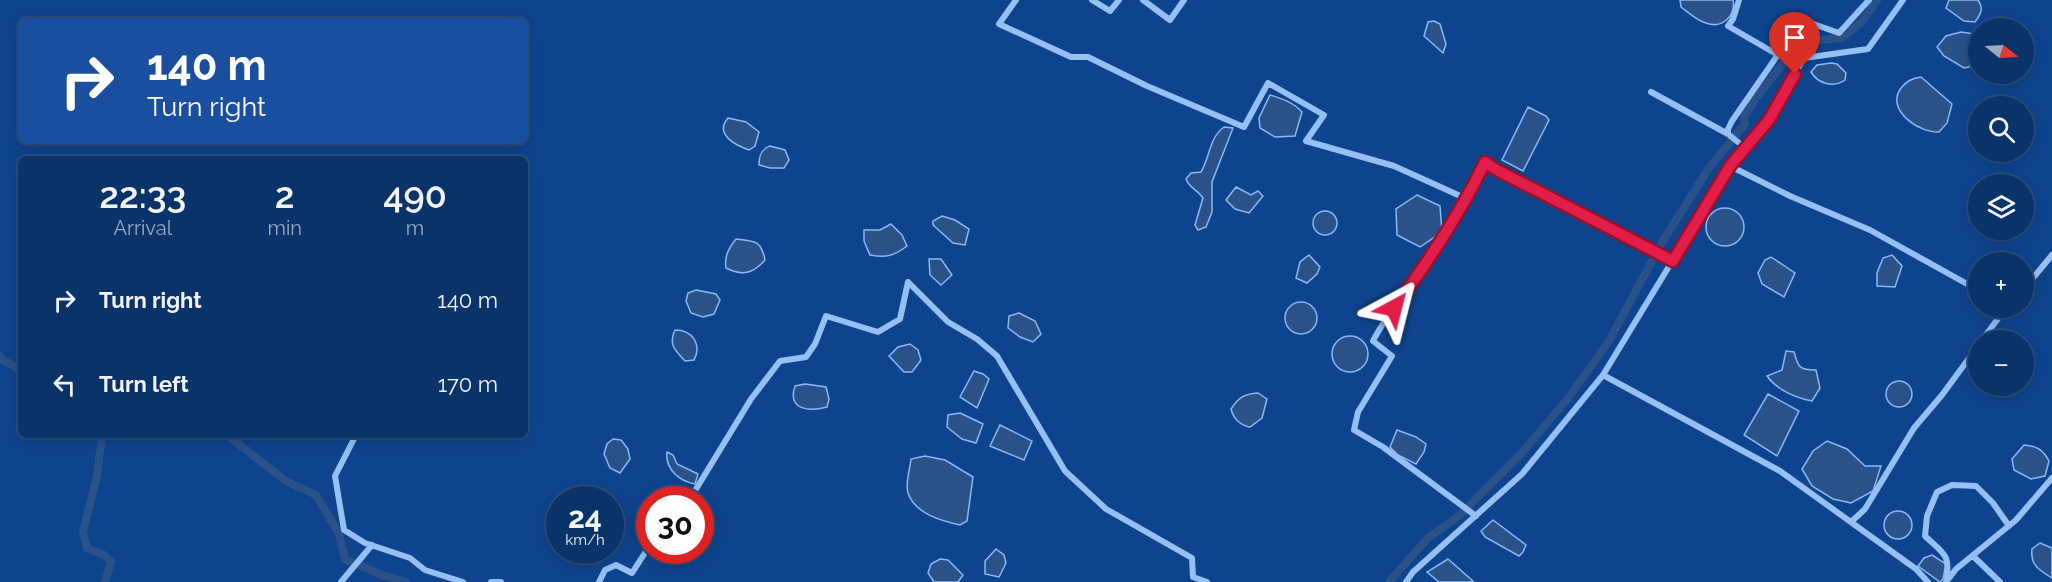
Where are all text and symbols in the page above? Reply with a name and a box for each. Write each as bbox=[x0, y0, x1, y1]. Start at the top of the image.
pin bbox=[1769, 12, 1820, 74]
north arrow bbox=[1968, 18, 2034, 84]
map controls bbox=[1968, 18, 2034, 396]
icon: arrive bbox=[1778, 21, 1811, 54]
text: 140 m bbox=[147, 41, 267, 90]
icon: right bbox=[48, 42, 126, 120]
text: Turn right bbox=[147, 91, 266, 122]
button: search bbox=[1968, 96, 2034, 162]
text: 22:33 bbox=[99, 174, 186, 216]
text: 2 bbox=[275, 174, 295, 216]
text: 490 bbox=[383, 174, 447, 216]
button: layers bbox=[1968, 174, 2034, 240]
text: Arrival bbox=[113, 216, 172, 240]
text: min bbox=[268, 216, 302, 240]
text: m bbox=[406, 216, 424, 240]
button: + bbox=[1968, 252, 2034, 318]
position arrow bbox=[1362, 276, 1426, 340]
icon: right bbox=[48, 284, 81, 317]
text: Turn right bbox=[99, 287, 202, 313]
text: 140 m bbox=[437, 287, 498, 313]
button: − bbox=[1968, 330, 2034, 396]
icon: left bbox=[48, 368, 81, 401]
text: Turn left bbox=[99, 371, 189, 397]
text: 170 m bbox=[438, 371, 498, 397]
speed limit sign: 30 bbox=[636, 486, 714, 564]
text: 24 bbox=[568, 500, 602, 535]
text: km/h bbox=[565, 531, 605, 549]

